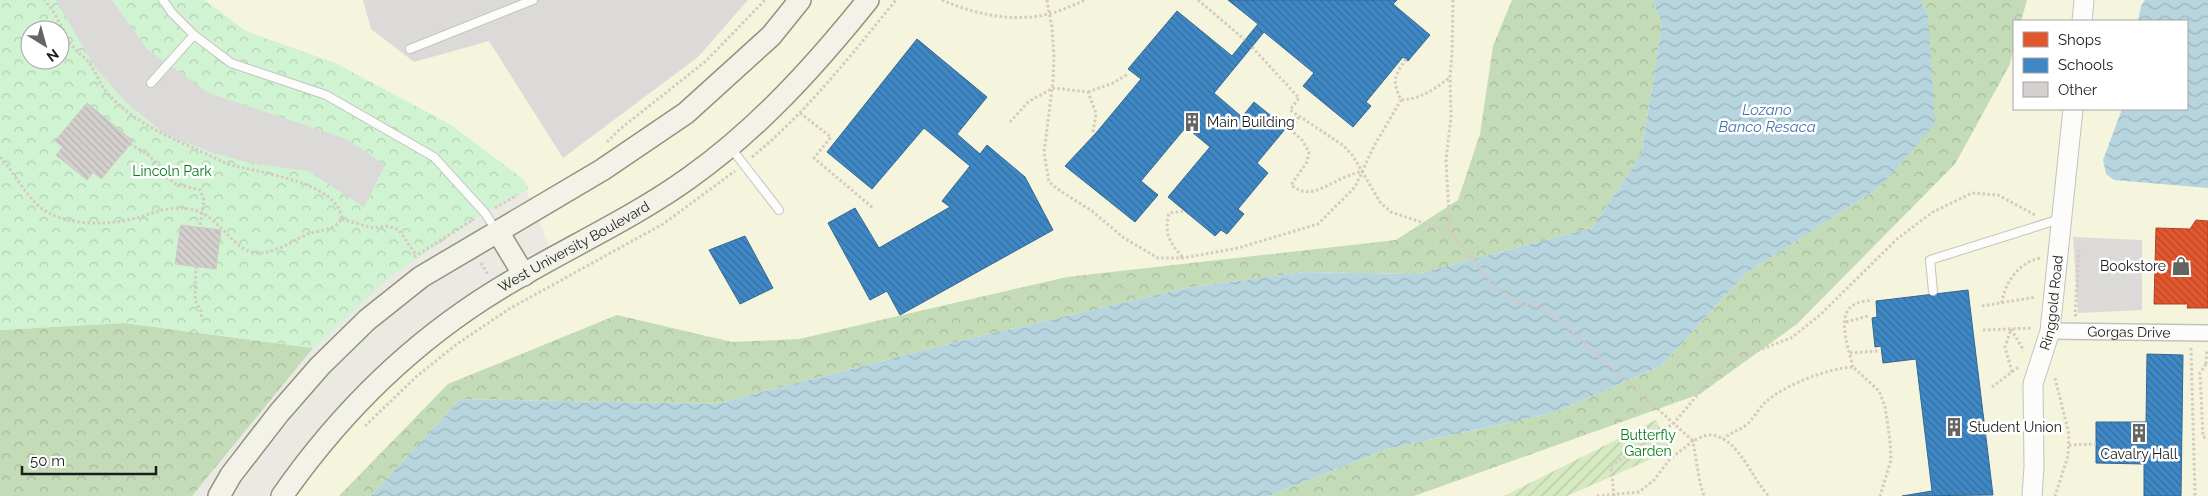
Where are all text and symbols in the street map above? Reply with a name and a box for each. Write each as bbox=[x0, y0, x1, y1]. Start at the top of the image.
north arrow bbox=[20, 20, 70, 70]
legend bbox=[2013, 20, 2188, 110]
text: Shops bbox=[2058, 31, 2101, 49]
text: N bbox=[44, 46, 62, 65]
text: Schools bbox=[2058, 56, 2113, 74]
text: Other bbox=[2058, 81, 2098, 99]
water label: Lozano Banco Resaca bbox=[1718, 101, 1816, 136]
building icon: Main Building bbox=[1181, 111, 1203, 133]
place label: Main Building bbox=[1207, 114, 1295, 130]
park label: Lincoln Park bbox=[132, 163, 212, 179]
street label: West University Boulevard bbox=[495, 198, 652, 295]
street label: Ringgold Road bbox=[2036, 254, 2066, 352]
shop icon: Bookstore bbox=[2170, 255, 2192, 277]
place label: Bookstore bbox=[2100, 258, 2166, 274]
street label: Gorgas Drive bbox=[2087, 323, 2171, 341]
building icon: Student Union bbox=[1943, 416, 1965, 438]
place label: Student Union bbox=[1969, 419, 2062, 435]
building icon: Cavalry Hall bbox=[2128, 422, 2150, 444]
park label: Butterfly Garden bbox=[1620, 427, 1676, 459]
scale bar bbox=[22, 444, 156, 476]
place label: Cavalry Hall bbox=[2101, 446, 2178, 462]
text: 50 m bbox=[30, 452, 65, 470]

